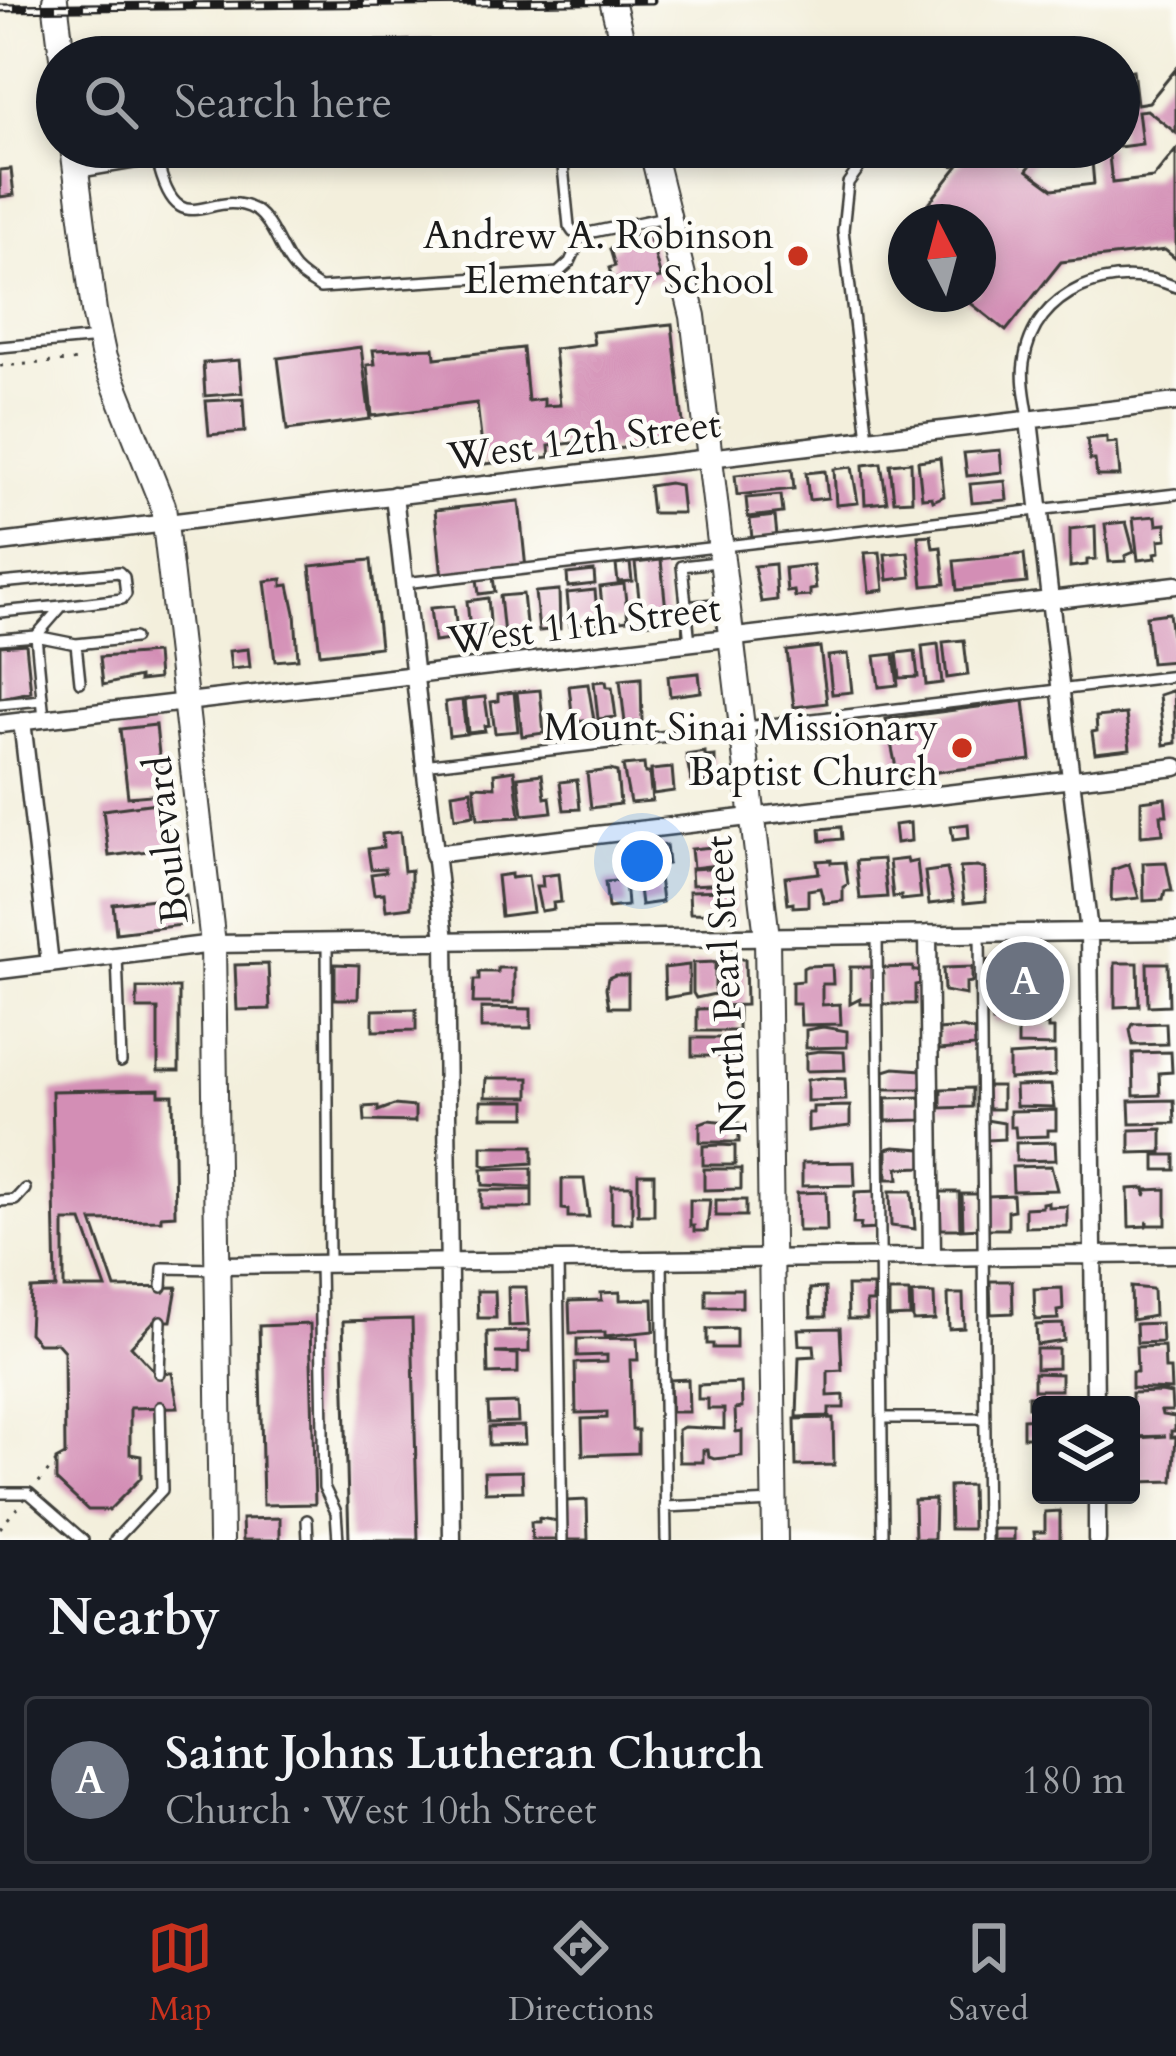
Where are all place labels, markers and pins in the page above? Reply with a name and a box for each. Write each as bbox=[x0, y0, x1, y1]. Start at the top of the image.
place label: Andrew A. Robinson Elementary School bbox=[423, 209, 774, 307]
marker: Andrew A. Robinson Elementary School bbox=[785, 243, 811, 269]
place label: Mount Sinai Missionary Baptist Church bbox=[543, 701, 938, 799]
marker: Mount Sinai Missionary Baptist Church bbox=[949, 735, 975, 761]
pin: A bbox=[986, 936, 1064, 1026]

